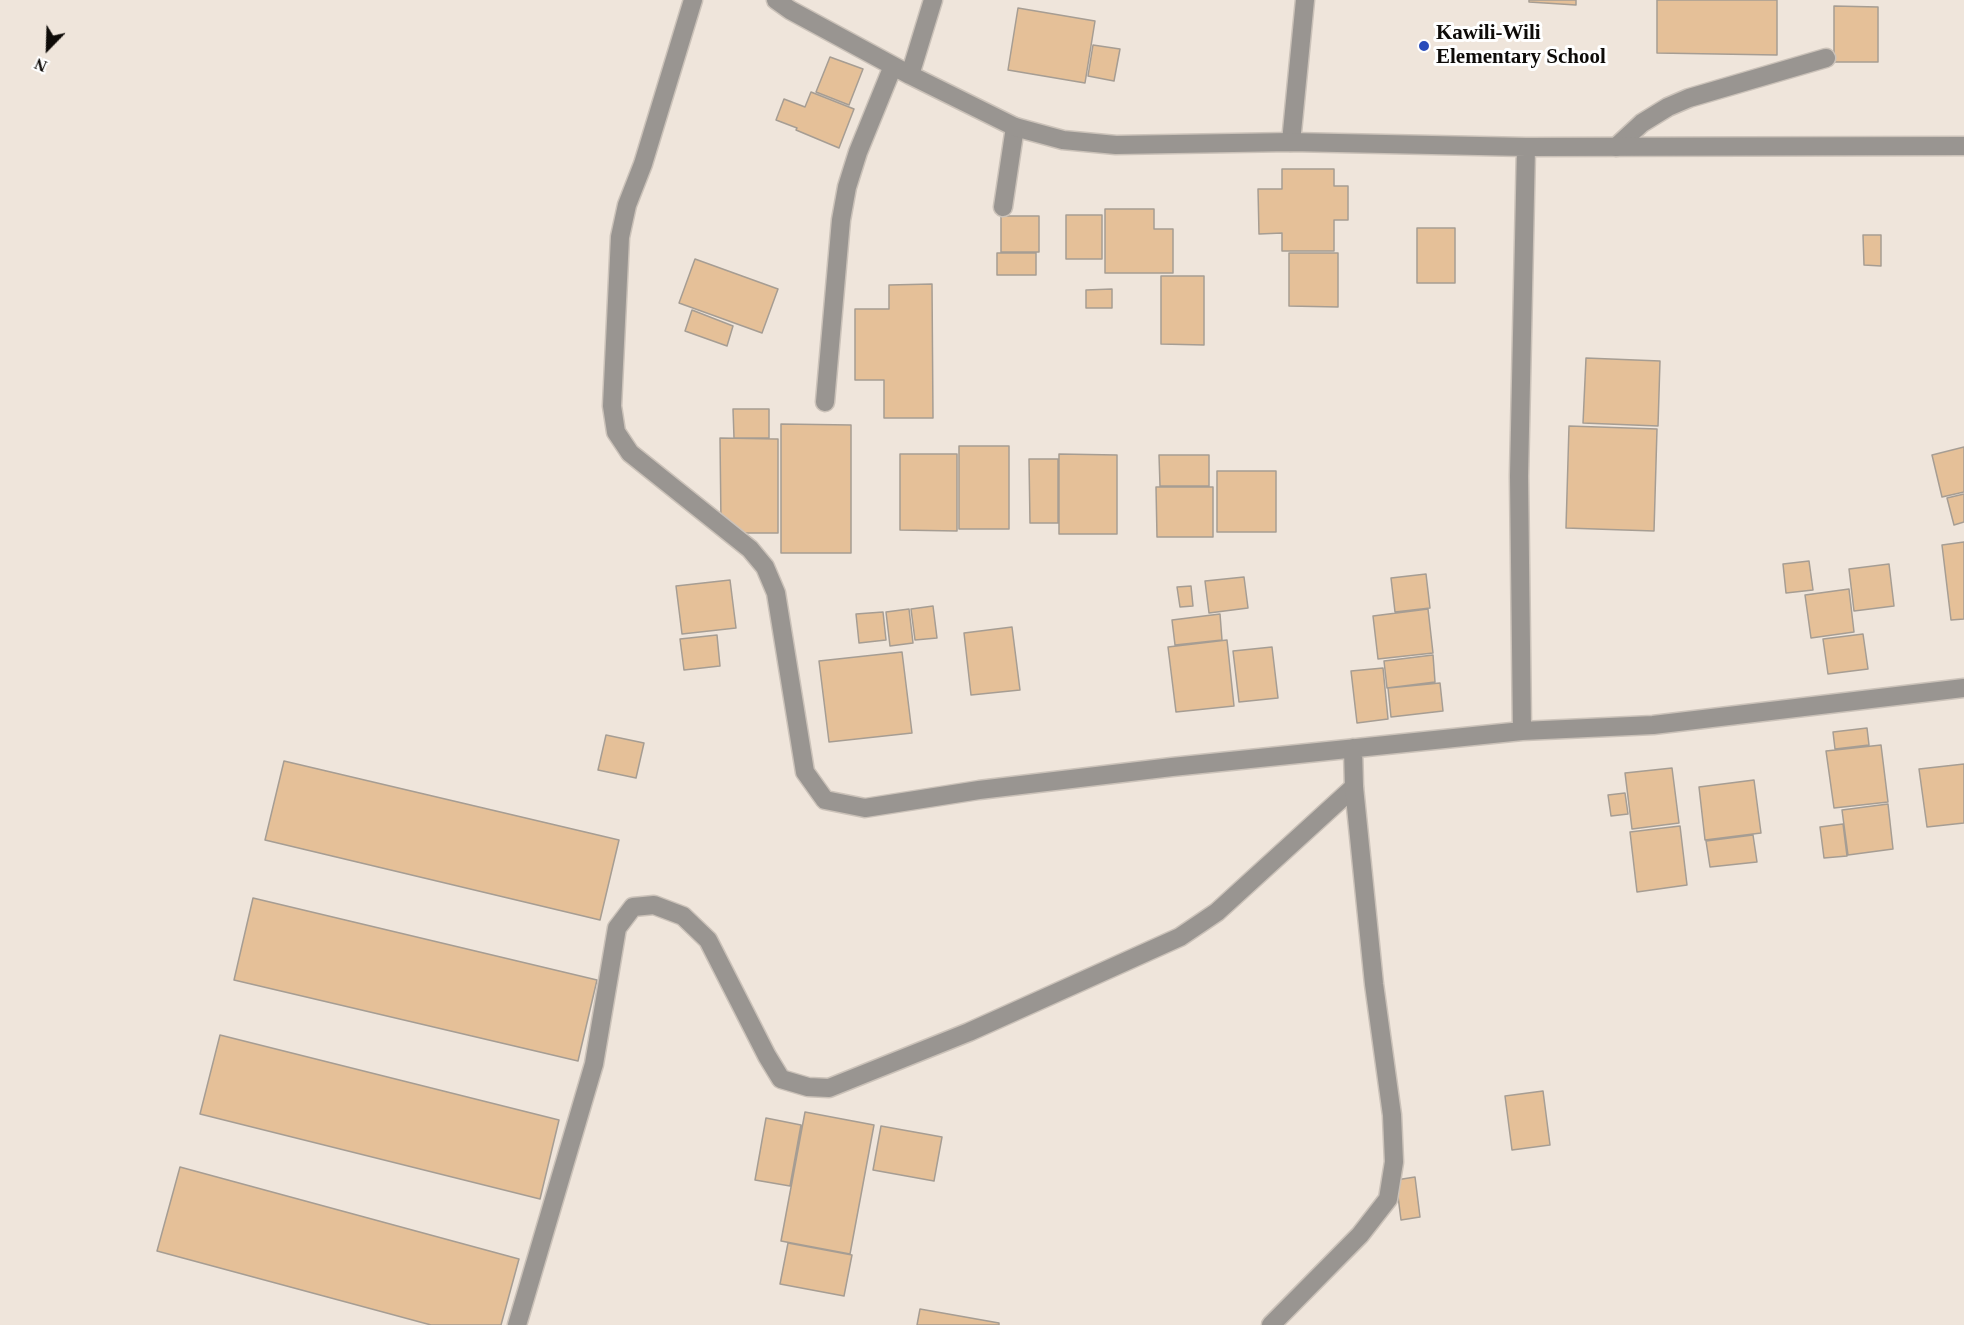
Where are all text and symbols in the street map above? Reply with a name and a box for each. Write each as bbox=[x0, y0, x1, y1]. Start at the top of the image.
north arrow bbox=[18, 18, 78, 78]
place label: Kawili-Wili Elementary School bbox=[1436, 21, 1606, 71]
marker: Kawili-Wili Elementary School bbox=[1417, 39, 1431, 53]
text: N bbox=[32, 55, 49, 75]

